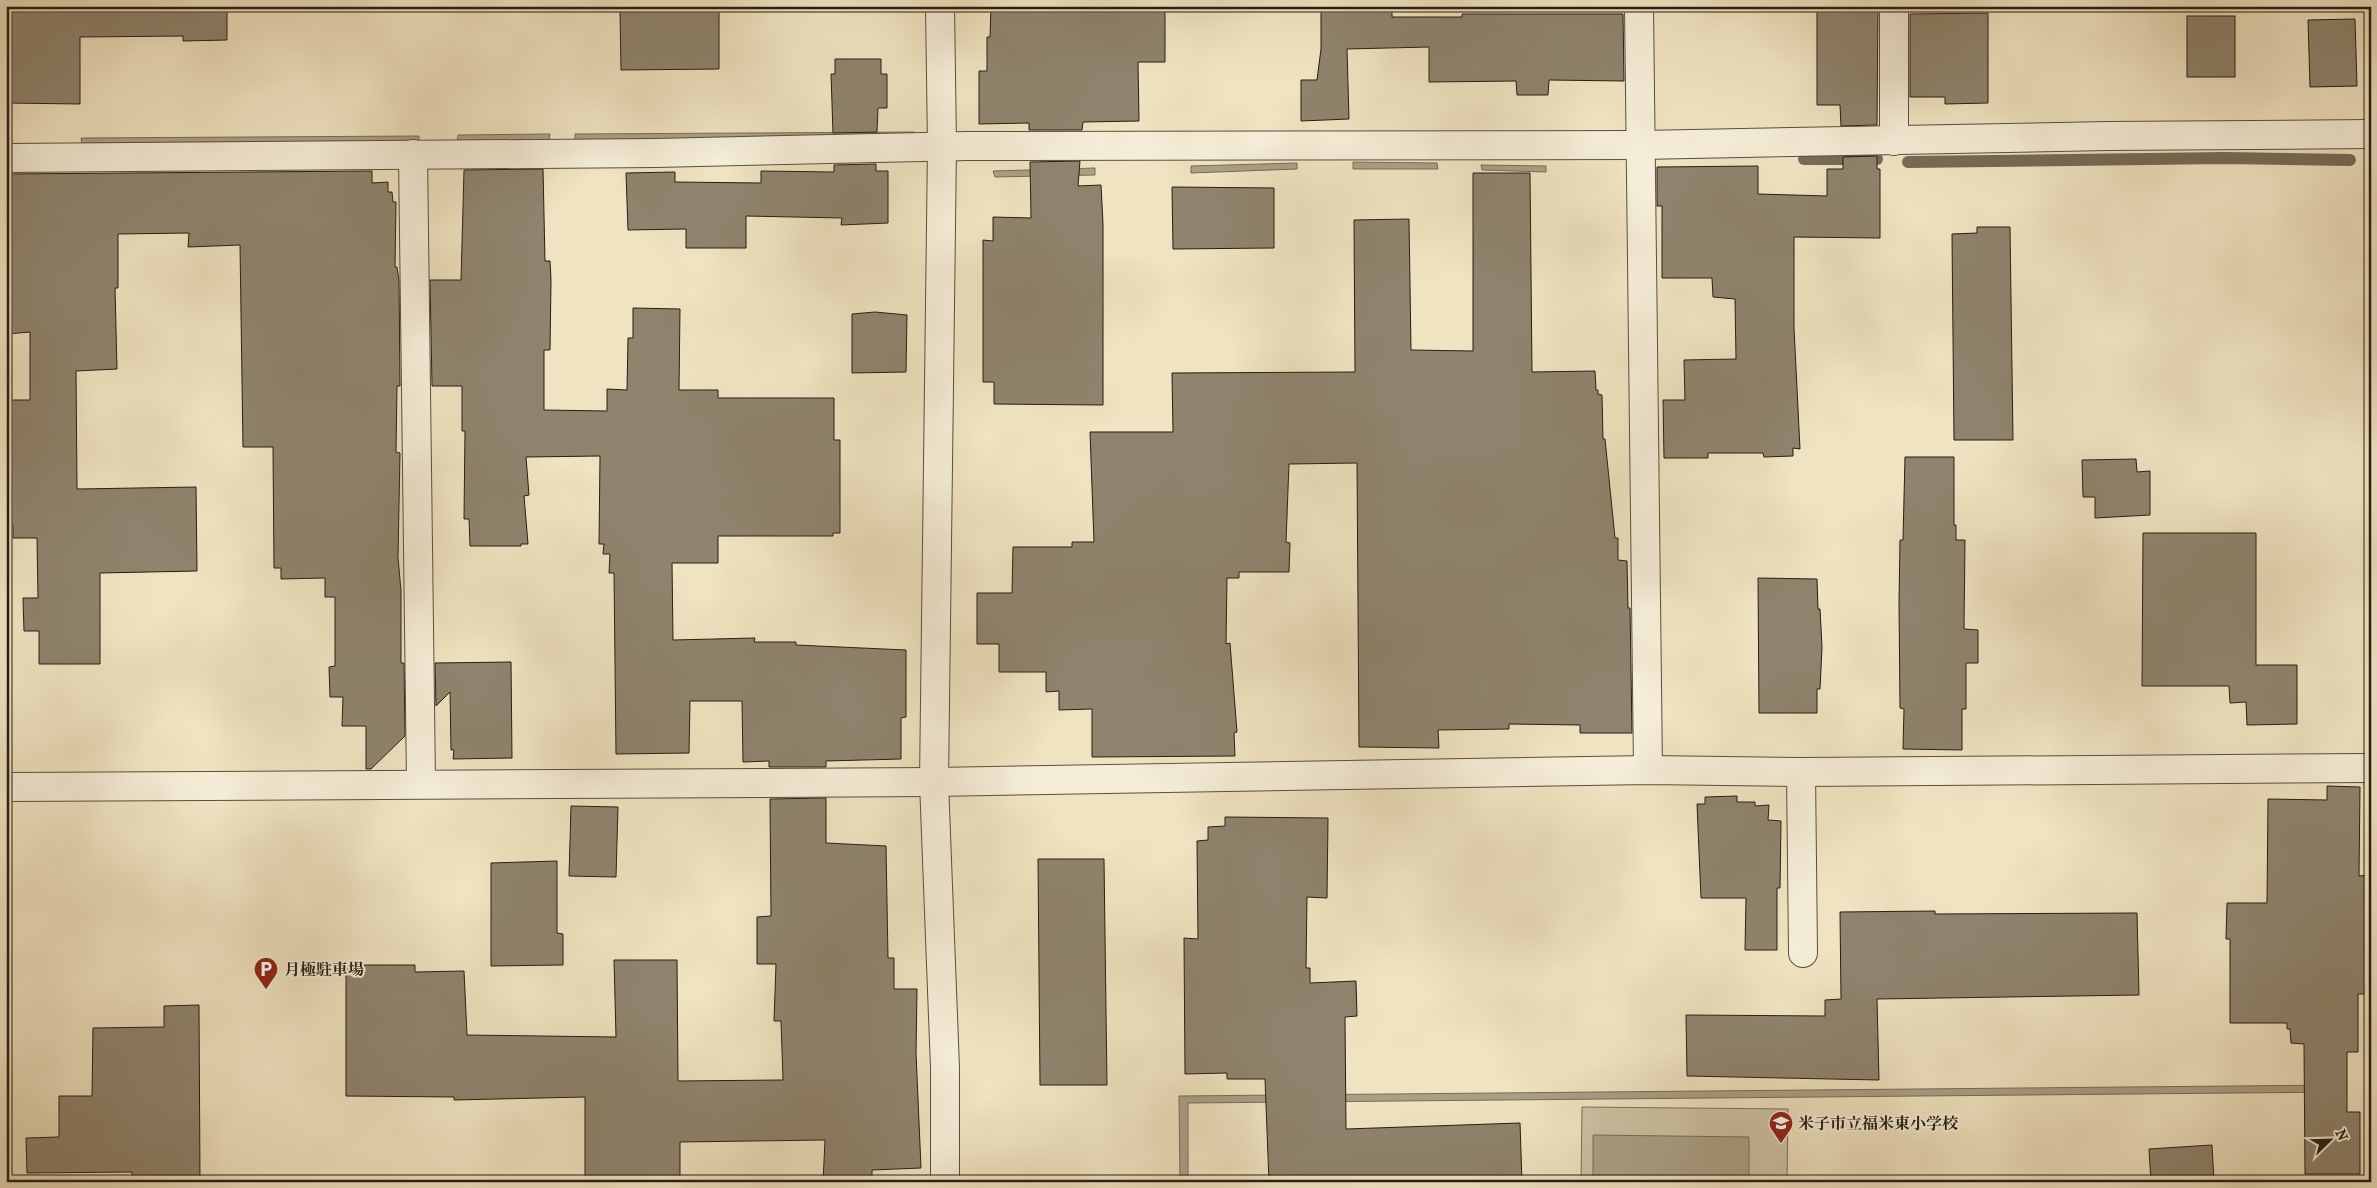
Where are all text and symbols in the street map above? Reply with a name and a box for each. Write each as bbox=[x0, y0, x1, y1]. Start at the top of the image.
parking icon: 月極駐車場 bbox=[253, 956, 279, 990]
place label: 月極駐車場 bbox=[284, 960, 364, 979]
school or university icon: 米子市立福米東小学校 bbox=[1768, 1110, 1794, 1144]
place label: 米子市立福米東小学校 bbox=[1798, 1114, 1959, 1133]
north arrow bbox=[2304, 1116, 2354, 1166]
text: N bbox=[2332, 1127, 2352, 1144]

